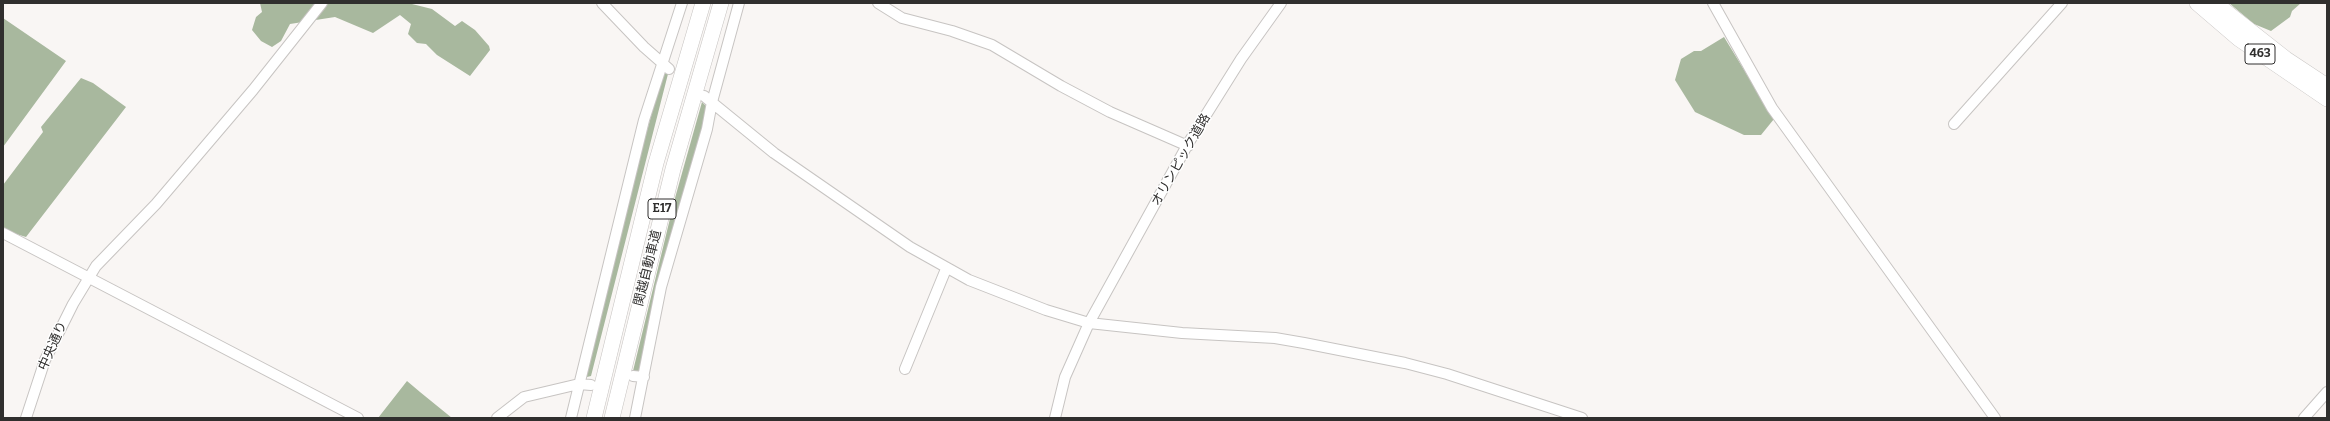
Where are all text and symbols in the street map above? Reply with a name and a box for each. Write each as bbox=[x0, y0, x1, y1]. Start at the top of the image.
road number: 463 bbox=[2245, 44, 2275, 64]
street label: オリンピック道路 bbox=[1148, 111, 1214, 209]
road number: E17 bbox=[648, 199, 676, 219]
street label: 関越自動車道 bbox=[631, 228, 665, 308]
street label: 中央通り bbox=[35, 319, 71, 373]

